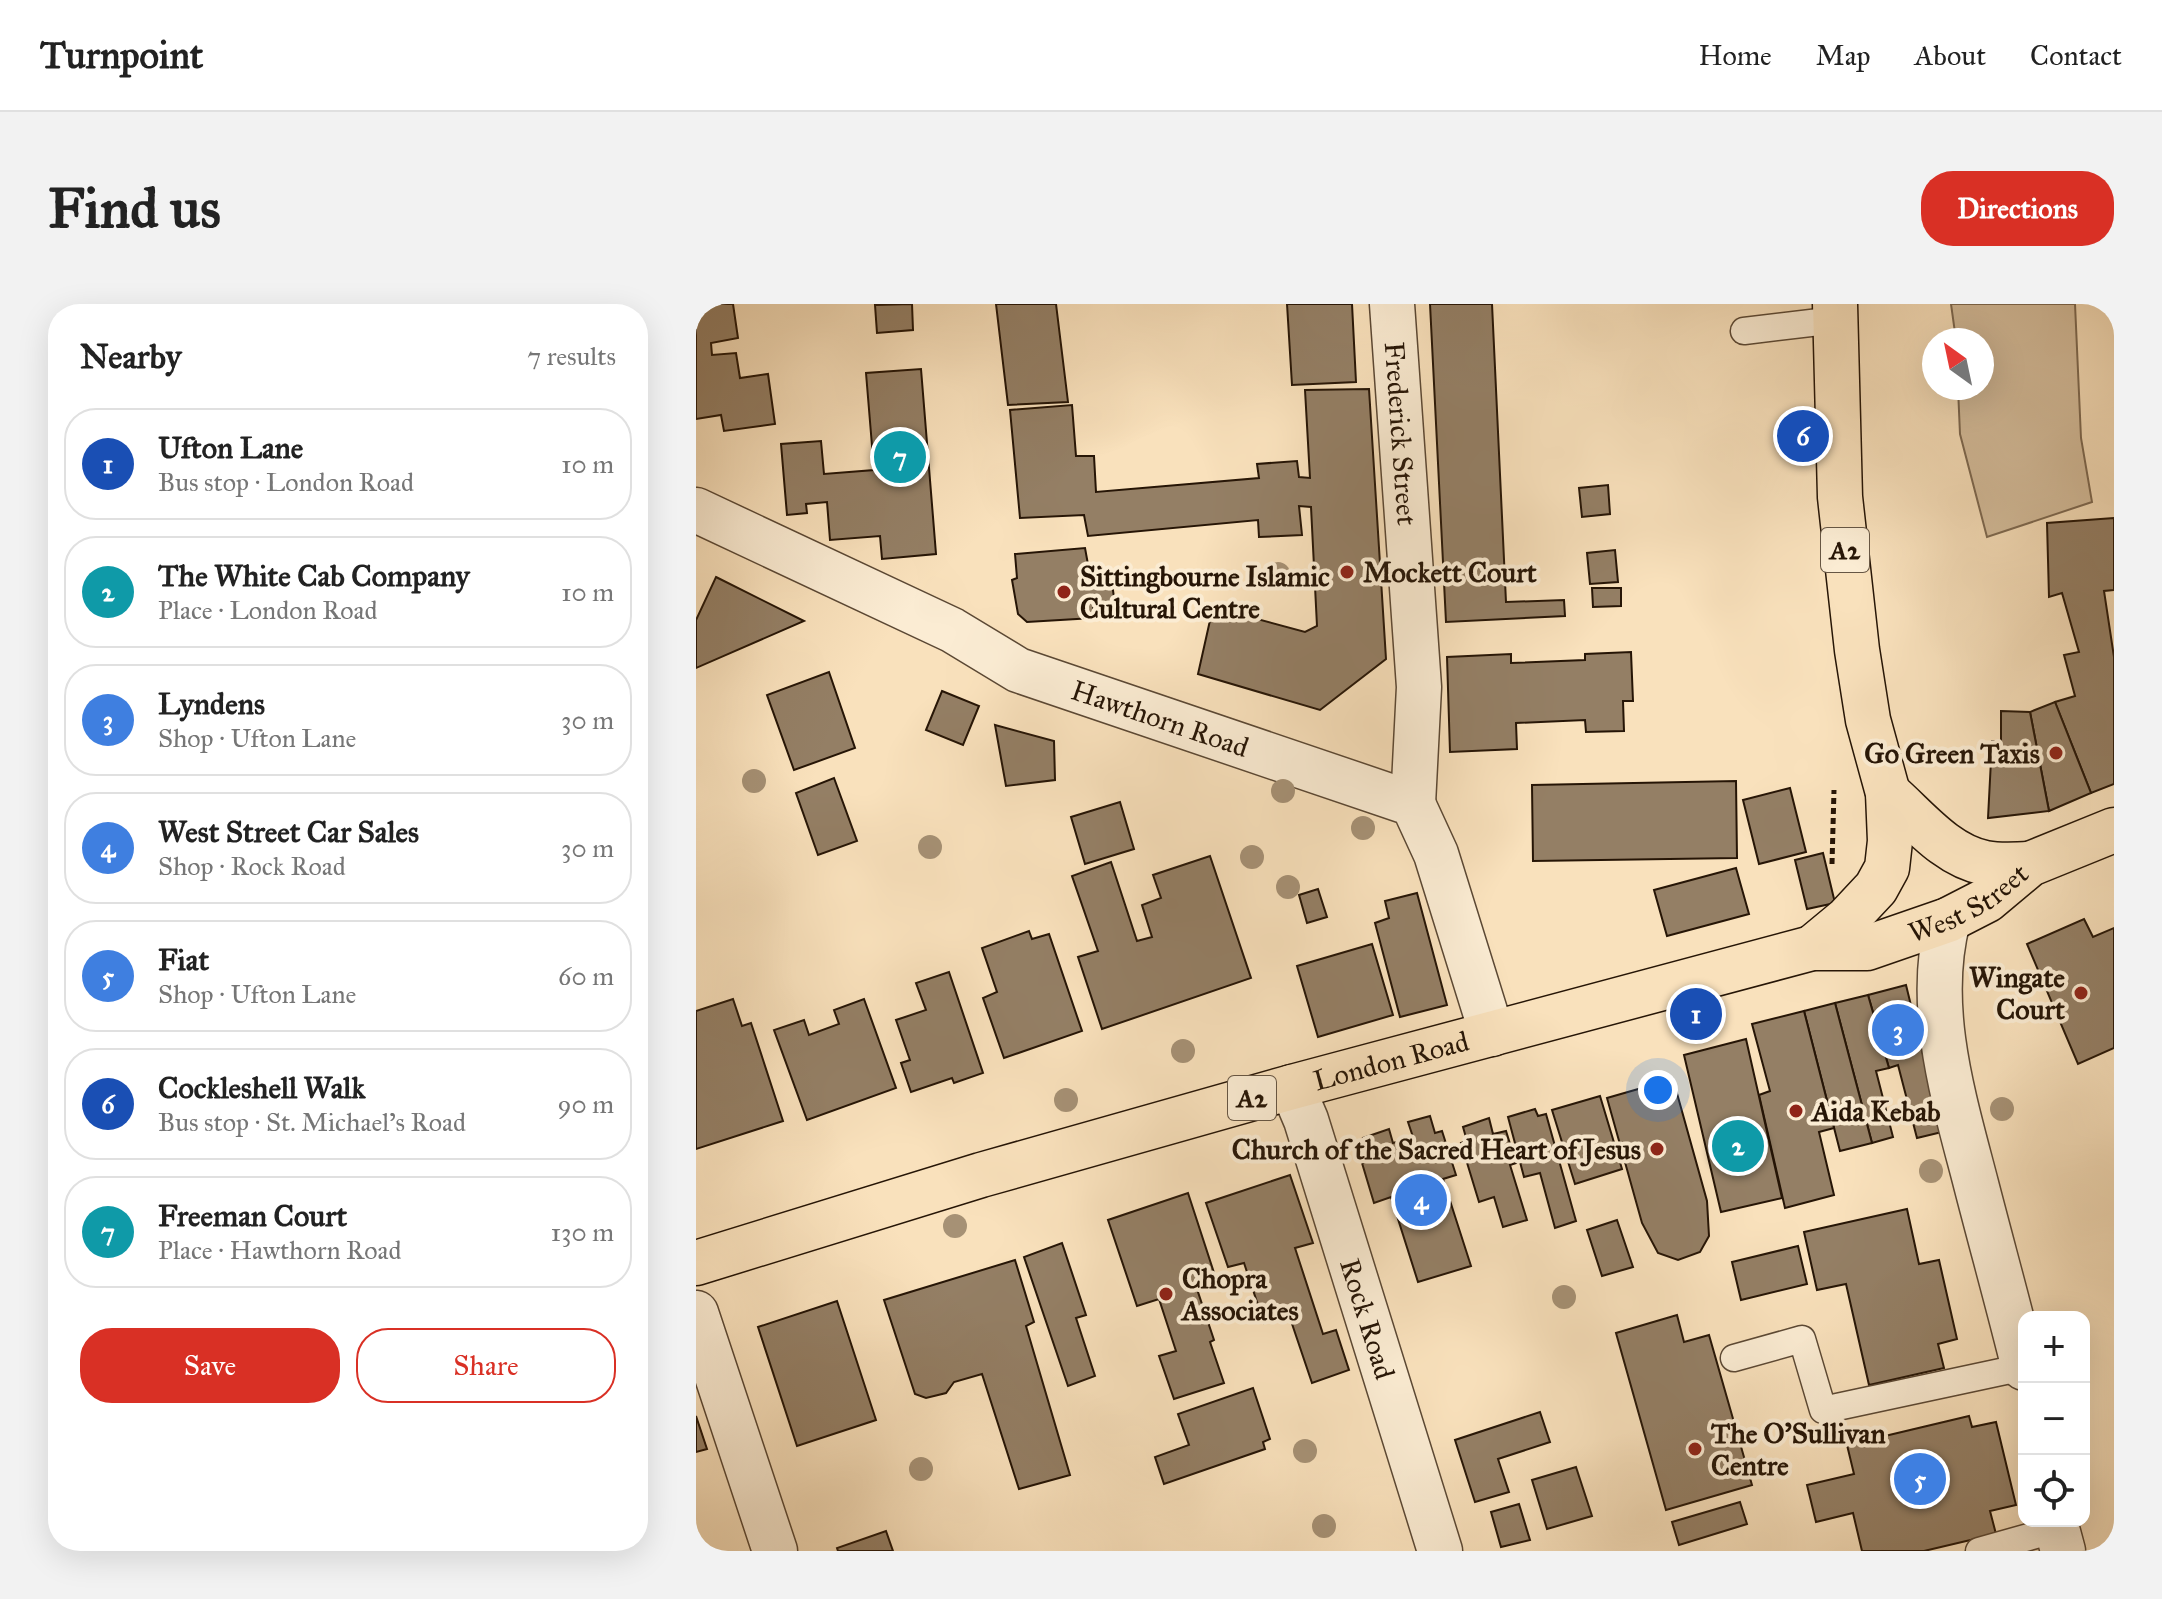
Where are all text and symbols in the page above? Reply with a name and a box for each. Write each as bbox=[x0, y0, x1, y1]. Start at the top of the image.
text: Turnpoint bbox=[40, 32, 203, 78]
text: Home bbox=[1699, 38, 1772, 73]
text: Map bbox=[1816, 38, 1870, 73]
text: About bbox=[1914, 38, 1986, 73]
text: Contact bbox=[2030, 38, 2122, 73]
button: Directions bbox=[1921, 171, 2114, 246]
text: Find us bbox=[48, 174, 221, 242]
north arrow bbox=[1922, 328, 1994, 400]
text: Nearby bbox=[80, 336, 182, 377]
text: 7 results bbox=[527, 340, 616, 372]
street label: Frederick Street bbox=[1377, 341, 1425, 527]
pin: 6 bbox=[1777, 406, 1829, 466]
pin: 7 bbox=[874, 427, 926, 487]
text: Ufton Lane bbox=[158, 430, 303, 466]
text: 1 bbox=[103, 448, 113, 480]
text: 10 m bbox=[561, 448, 614, 480]
text: Bus stop · London Road bbox=[158, 466, 414, 498]
road number: A2 bbox=[1821, 528, 1869, 572]
place label: Mockett Court bbox=[1363, 555, 1537, 590]
text: The White Cab Company bbox=[158, 558, 470, 594]
place label: Sittingbourne Islamic Cultural Centre bbox=[1080, 559, 1330, 626]
marker: Mockett Court bbox=[1338, 563, 1356, 581]
text: 2 bbox=[102, 576, 114, 608]
text: 10 m bbox=[561, 576, 614, 608]
marker: Sittingbourne Islamic Cultural Centre bbox=[1055, 583, 1073, 601]
text: Place · London Road bbox=[158, 594, 378, 626]
street label: Hawthorn Road bbox=[1067, 672, 1253, 765]
text: Lyndens bbox=[158, 686, 265, 722]
text: 3 bbox=[103, 704, 113, 736]
text: 30 m bbox=[561, 704, 614, 736]
text: Shop · Ufton Lane bbox=[158, 722, 356, 754]
place label: Go Green Taxis bbox=[1864, 736, 2040, 771]
marker: Go Green Taxis bbox=[2047, 744, 2065, 762]
text: West Street Car Sales bbox=[158, 814, 419, 850]
text: 4 bbox=[101, 832, 115, 864]
text: 30 m bbox=[561, 832, 614, 864]
text: Shop · Rock Road bbox=[158, 850, 346, 882]
street label: West Street bbox=[1904, 856, 2035, 950]
text: Fiat bbox=[158, 942, 209, 978]
text: 5 bbox=[102, 960, 114, 992]
text: 60 m bbox=[558, 960, 614, 992]
place label: Wingate Court bbox=[1969, 960, 2065, 1027]
text: Shop · Ufton Lane bbox=[158, 978, 356, 1010]
pin: 1 bbox=[1670, 984, 1722, 1044]
marker: Wingate Court bbox=[2072, 984, 2090, 1002]
pin: 3 bbox=[1872, 1000, 1924, 1060]
street label: London Road bbox=[1310, 1023, 1473, 1098]
text: Cockleshell Walk bbox=[158, 1070, 365, 1106]
your location bbox=[1638, 1070, 1678, 1110]
road number: A2 bbox=[1228, 1076, 1276, 1120]
text: 6 bbox=[101, 1088, 115, 1120]
text: 90 m bbox=[557, 1088, 614, 1120]
place label: Aida Kebab bbox=[1810, 1094, 1941, 1129]
marker: Aida Kebab bbox=[1787, 1102, 1805, 1120]
text: Bus stop · St. Michael's Road bbox=[158, 1106, 466, 1138]
pin: 2 bbox=[1712, 1116, 1764, 1176]
place label: Church of the Sacred Heart of Jesus bbox=[1232, 1132, 1641, 1167]
marker: Church of the Sacred Heart of Jesus bbox=[1648, 1140, 1666, 1158]
pin: 4 bbox=[1395, 1170, 1447, 1230]
text: Freeman Court bbox=[158, 1198, 347, 1234]
text: 7 bbox=[101, 1216, 115, 1248]
text: 130 m bbox=[551, 1216, 614, 1248]
text: Place · Hawthorn Road bbox=[158, 1234, 402, 1266]
street label: Rock Road bbox=[1333, 1254, 1403, 1383]
place label: Chopra Associates bbox=[1180, 1261, 1299, 1328]
marker: Chopra Associates bbox=[1157, 1285, 1175, 1303]
map controls bbox=[2018, 1311, 2090, 1527]
button: + bbox=[2018, 1311, 2090, 1383]
button: Save bbox=[80, 1328, 340, 1403]
button: Share bbox=[356, 1328, 616, 1403]
button: − bbox=[2018, 1383, 2090, 1455]
place label: The O'Sullivan Centre bbox=[1711, 1416, 1886, 1483]
marker: The O'Sullivan Centre bbox=[1686, 1440, 1704, 1458]
pin: 5 bbox=[1894, 1449, 1946, 1509]
button: locate bbox=[2018, 1455, 2090, 1527]

